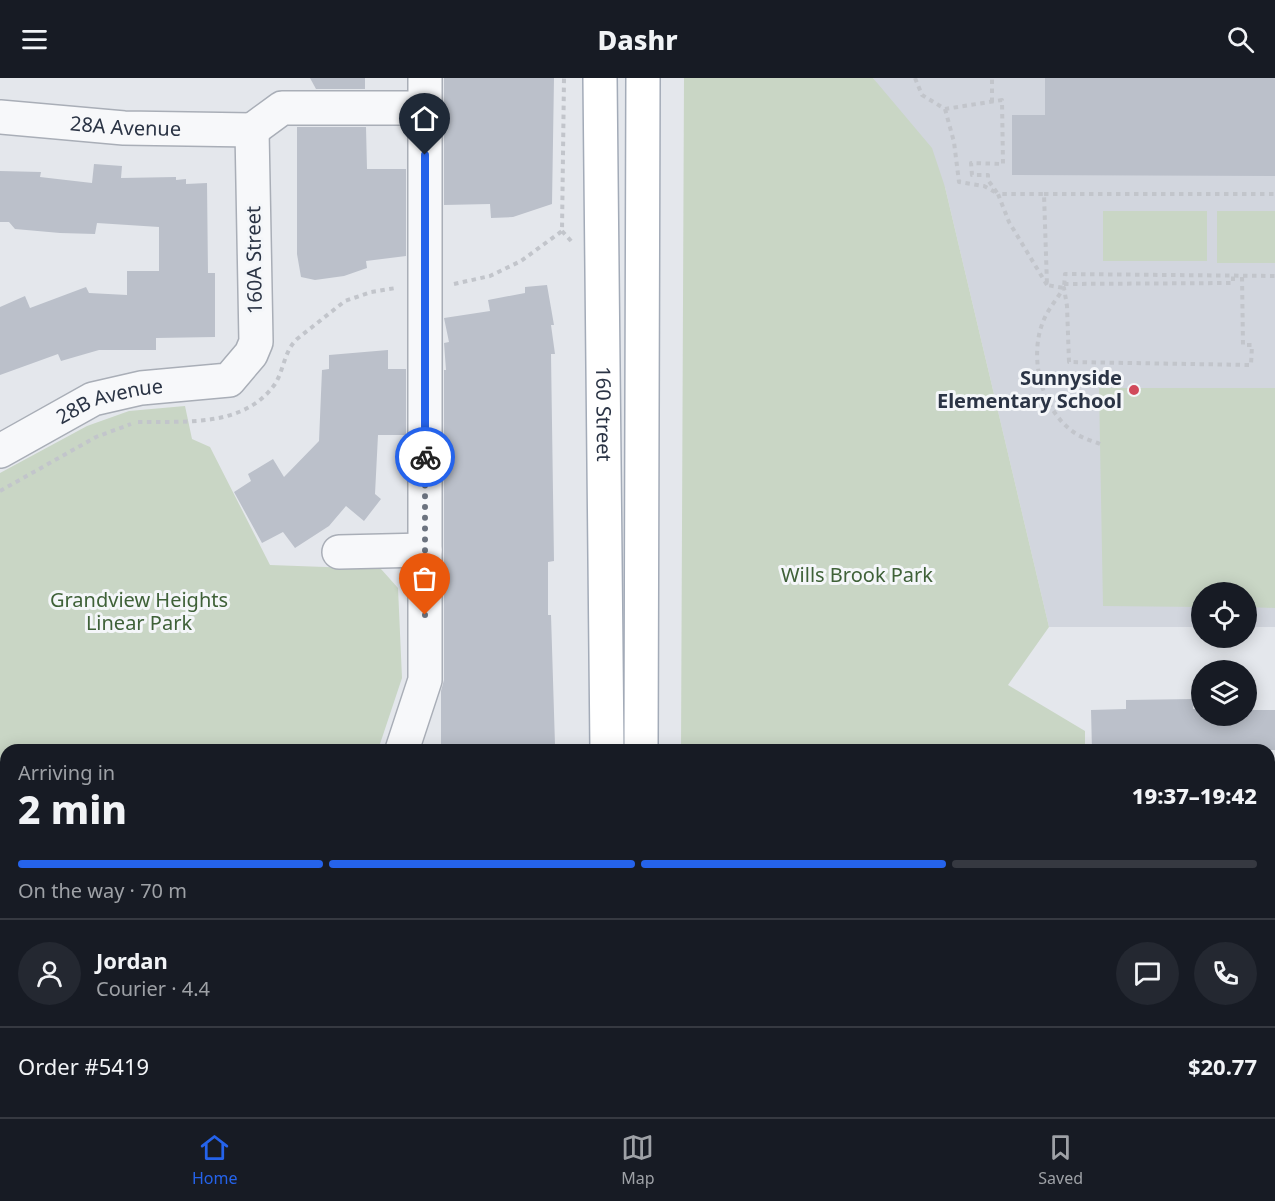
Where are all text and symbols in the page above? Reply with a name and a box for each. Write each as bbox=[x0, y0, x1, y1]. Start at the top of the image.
text: Dashr bbox=[597, 21, 678, 58]
icon: menu bbox=[18, 23, 51, 56]
icon: search bbox=[1224, 23, 1257, 56]
pin bbox=[399, 93, 450, 155]
icon: home bbox=[408, 102, 441, 135]
street label: 28A Avenue bbox=[69, 109, 181, 142]
street label: 160A Street bbox=[239, 206, 268, 314]
place label: Sunnyside Elementary School bbox=[937, 364, 1122, 414]
street label: 160 Street bbox=[590, 366, 618, 462]
street label: 28B Avenue bbox=[51, 372, 164, 430]
marker: Sunnyside Elementary School bbox=[1127, 383, 1141, 397]
courier bbox=[395, 427, 455, 487]
icon: bike bbox=[409, 441, 442, 474]
pin bbox=[399, 553, 450, 615]
park label: Wills Brook Park bbox=[781, 561, 933, 588]
icon: bag bbox=[408, 562, 441, 595]
map controls bbox=[1191, 582, 1257, 726]
button: locate bbox=[1191, 582, 1257, 648]
park label: Grandview Heights Linear Park bbox=[50, 586, 228, 636]
button: layers bbox=[1191, 660, 1257, 726]
text: Arriving in bbox=[18, 759, 115, 786]
text: 19:37–19:42 bbox=[1132, 780, 1257, 810]
text: 2 min bbox=[18, 782, 127, 835]
text: On the way · 70 m bbox=[18, 877, 187, 904]
button: person bbox=[18, 942, 81, 1005]
button: chat bbox=[1116, 942, 1179, 1005]
button: phone bbox=[1194, 942, 1257, 1005]
text: Jordan bbox=[96, 945, 168, 975]
text: Courier · 4.4 bbox=[96, 975, 210, 1002]
text: Order #5419 bbox=[18, 1051, 149, 1081]
text: $20.77 bbox=[1188, 1051, 1257, 1081]
tab: Home bbox=[192, 1131, 237, 1189]
tab: Map bbox=[621, 1131, 655, 1189]
tab: Saved bbox=[1038, 1131, 1083, 1189]

